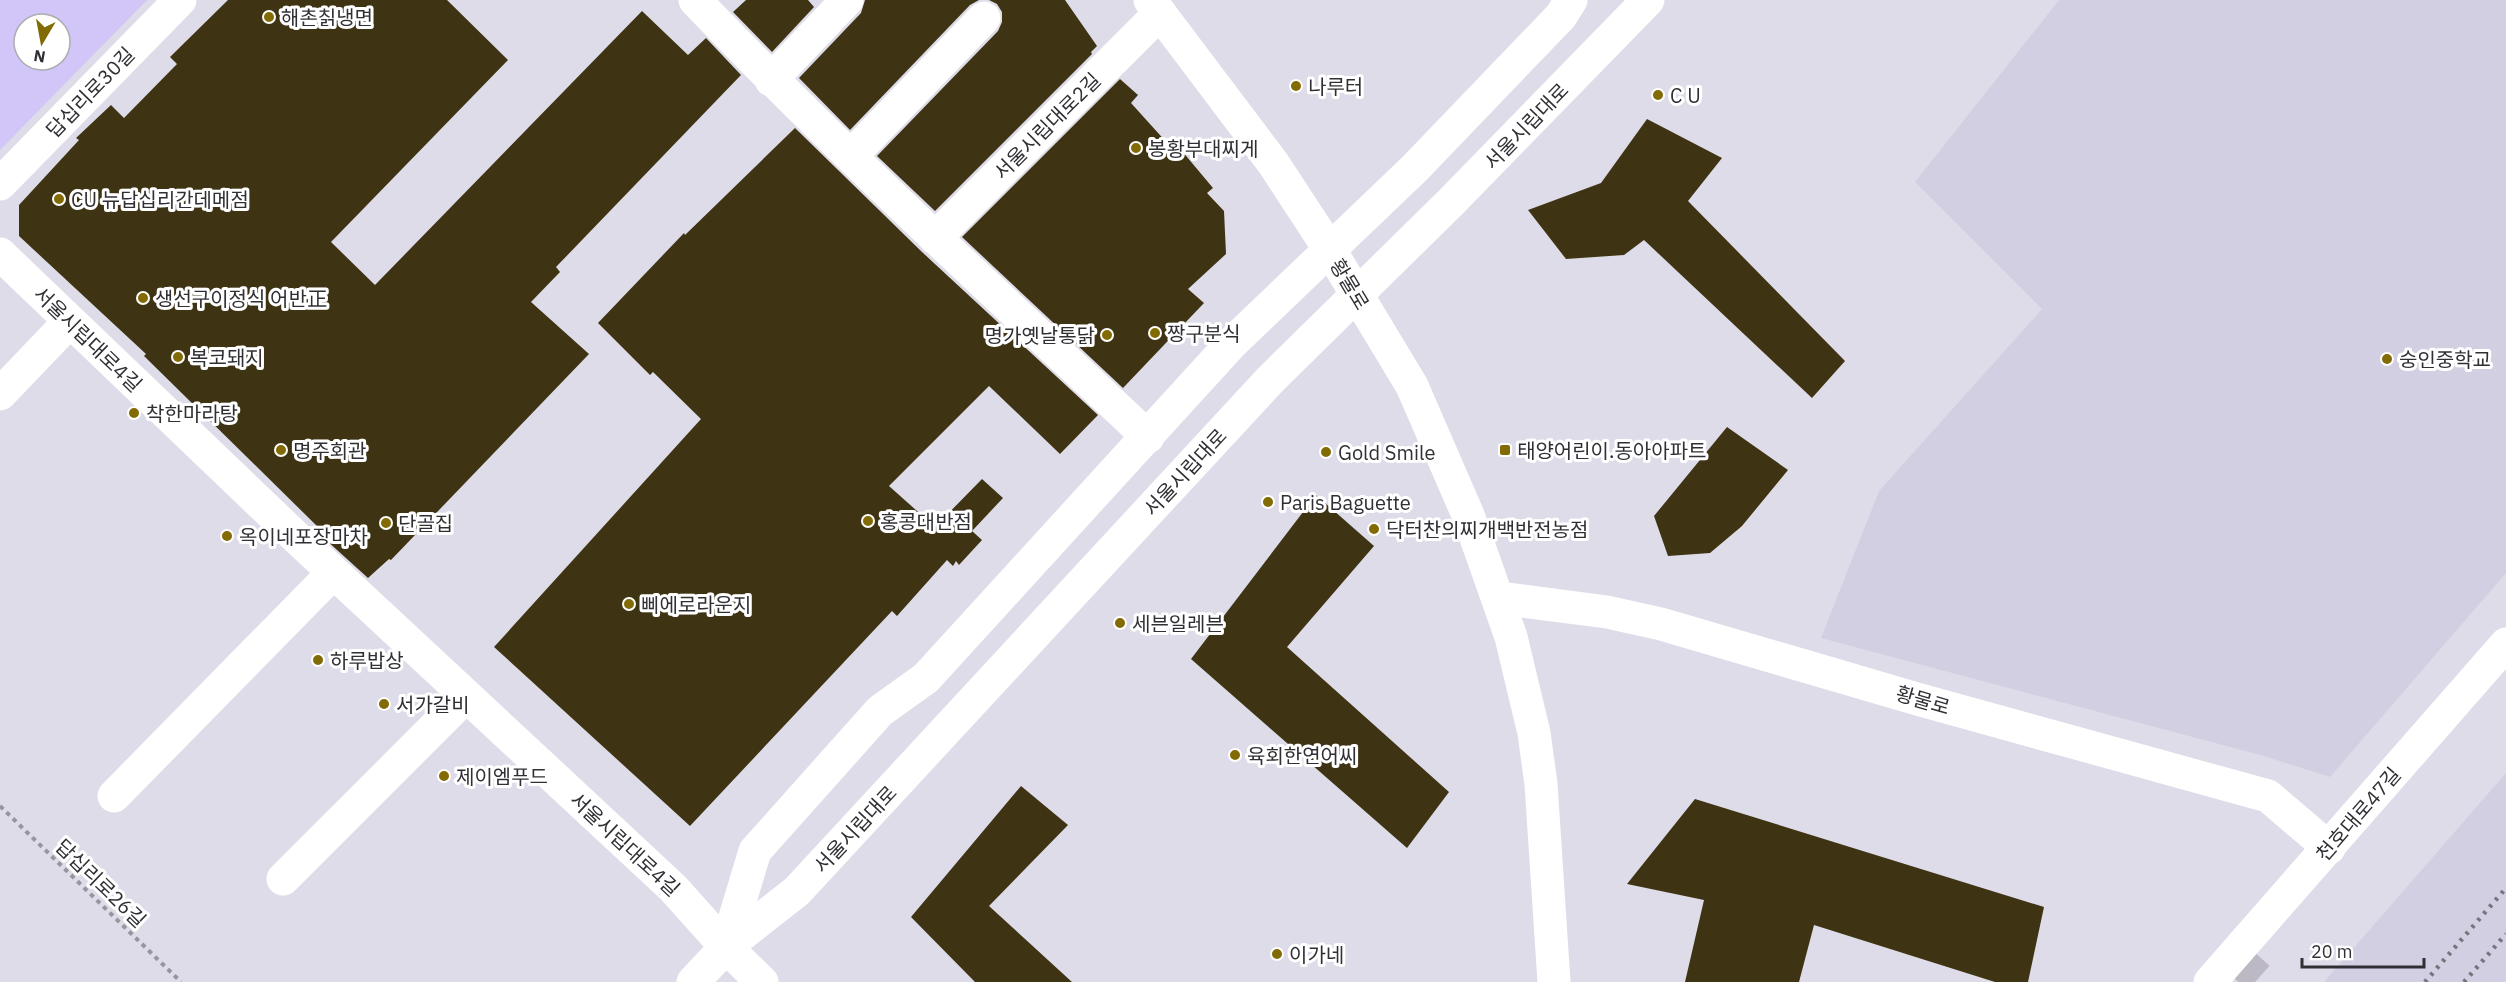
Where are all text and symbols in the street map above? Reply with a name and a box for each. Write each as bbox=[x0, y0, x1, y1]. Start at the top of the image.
place label: 해촌칡냉면 bbox=[281, 4, 373, 31]
marker: 해촌칡냉면 bbox=[262, 10, 276, 24]
north arrow bbox=[12, 12, 72, 72]
street label: 답십리로30길 bbox=[40, 41, 140, 143]
text: N bbox=[32, 46, 47, 68]
street label: 서울시립대로2길 bbox=[988, 67, 1106, 185]
place label: 나루터 bbox=[1308, 73, 1363, 100]
street label: 서울시립대로 bbox=[1478, 77, 1574, 175]
marker: 나루터 bbox=[1289, 79, 1303, 93]
place label: C U bbox=[1670, 82, 1701, 109]
marker: C U bbox=[1651, 88, 1665, 102]
place label: 봉황부대찌게 bbox=[1148, 135, 1258, 162]
marker: 봉황부대찌게 bbox=[1129, 141, 1143, 155]
place label: CU 뉴답십리간데메점 bbox=[71, 186, 249, 213]
marker: CU 뉴답십리간데메점 bbox=[52, 192, 66, 206]
street label: 황물로 bbox=[1324, 253, 1376, 315]
street label: 서울시립대로4길 bbox=[28, 280, 148, 398]
place label: 생선구이정식 어반正 bbox=[155, 285, 327, 312]
marker: 생선구이정식 어반正 bbox=[136, 291, 150, 305]
place label: 짱구분식 bbox=[1167, 320, 1241, 347]
place label: 명가옛날통닭 bbox=[985, 322, 1095, 349]
marker: 짱구분식 bbox=[1148, 326, 1162, 340]
marker: 명가옛날통닭 bbox=[1100, 328, 1114, 342]
place label: 복코돼지 bbox=[190, 344, 264, 371]
place label: 숭인중학교 bbox=[2399, 346, 2491, 373]
marker: 복코돼지 bbox=[171, 350, 185, 364]
marker: 숭인중학교 bbox=[2380, 352, 2394, 366]
place label: 착한마라탕 bbox=[146, 400, 238, 427]
marker: 착한마라탕 bbox=[127, 406, 141, 420]
street label: 서울시립대로 bbox=[1137, 422, 1233, 522]
place label: 명주회관 bbox=[293, 437, 367, 464]
place label: 태양어린이.동아아파트 bbox=[1517, 437, 1706, 464]
place label: Gold Smile bbox=[1338, 439, 1435, 466]
marker: 명주회관 bbox=[274, 443, 288, 457]
marker: 태양어린이.동아아파트 bbox=[1498, 443, 1512, 457]
marker: Gold Smile bbox=[1319, 445, 1333, 459]
place label: Paris Baguette bbox=[1280, 489, 1411, 516]
marker: Paris Baguette bbox=[1261, 495, 1275, 509]
place label: 홍콩대반점 bbox=[880, 508, 972, 535]
place label: 단골집 bbox=[398, 510, 453, 537]
marker: 홍콩대반점 bbox=[861, 514, 875, 528]
marker: 단골집 bbox=[379, 516, 393, 530]
place label: 닥터찬의찌개백반전농점 bbox=[1386, 516, 1588, 543]
marker: 닥터찬의찌개백반전농점 bbox=[1367, 522, 1381, 536]
place label: 옥이네포장마차 bbox=[239, 523, 368, 550]
marker: 옥이네포장마차 bbox=[220, 529, 234, 543]
place label: 삐에로라운지 bbox=[641, 591, 751, 618]
marker: 삐에로라운지 bbox=[622, 597, 636, 611]
place label: 세븐일레븐 bbox=[1132, 610, 1224, 637]
marker: 세븐일레븐 bbox=[1113, 616, 1127, 630]
place label: 하루밥상 bbox=[330, 647, 404, 674]
marker: 하루밥상 bbox=[311, 653, 325, 667]
street label: 황물로 bbox=[1893, 679, 1953, 721]
place label: 서가갈비 bbox=[396, 691, 470, 718]
marker: 서가갈비 bbox=[377, 697, 391, 711]
place label: 육회한연어씨 bbox=[1247, 742, 1357, 769]
marker: 육회한연어씨 bbox=[1228, 748, 1242, 762]
street label: 천호대로47길 bbox=[2310, 761, 2406, 867]
place label: 제이엠푸드 bbox=[456, 763, 548, 790]
marker: 제이엠푸드 bbox=[437, 769, 451, 783]
street label: 서울시립대로 bbox=[807, 779, 903, 879]
street label: 서울시립대로4길 bbox=[564, 786, 686, 902]
street label: 답십리로26길 bbox=[50, 833, 152, 933]
scale bar bbox=[2302, 931, 2424, 969]
text: 20 m bbox=[2311, 940, 2353, 963]
place label: 이가네 bbox=[1289, 941, 1344, 968]
marker: 이가네 bbox=[1270, 947, 1284, 961]

